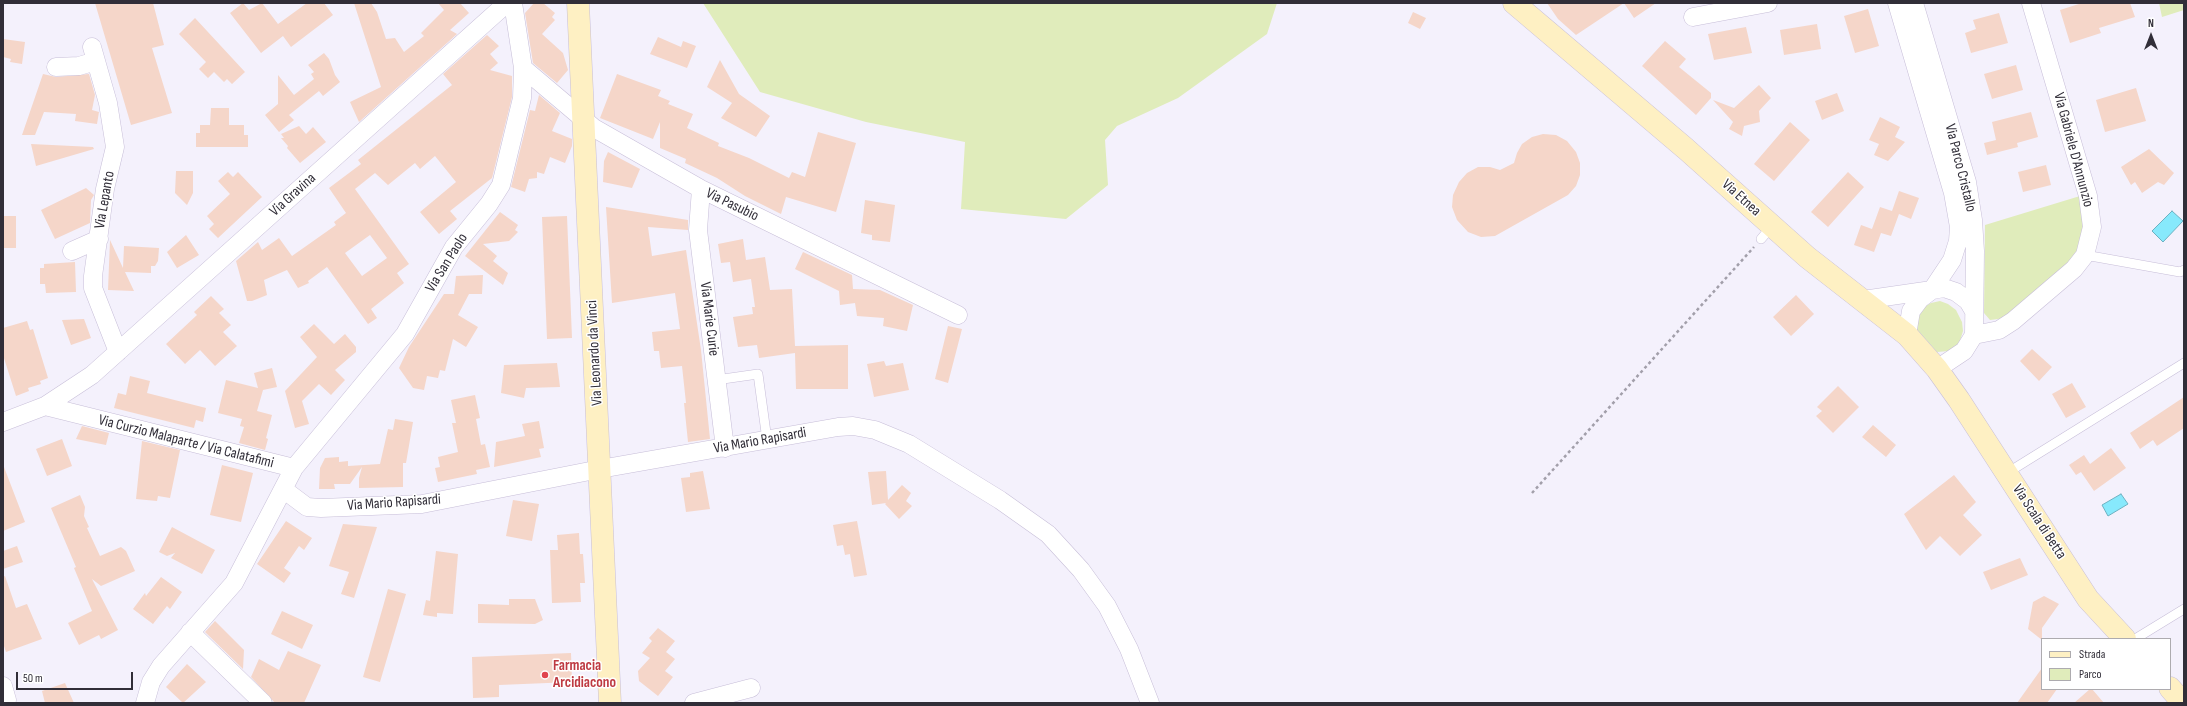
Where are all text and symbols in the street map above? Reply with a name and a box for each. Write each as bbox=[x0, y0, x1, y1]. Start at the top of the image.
north arrow bbox=[2131, 16, 2171, 56]
text: N bbox=[2148, 17, 2154, 30]
street label: Via Gabriele D'Annunzio bbox=[2049, 91, 2097, 209]
street label: Via Parco Cristallo bbox=[1940, 122, 1980, 214]
street label: Via Lepanto bbox=[91, 170, 119, 230]
street label: Via Gravina bbox=[266, 170, 320, 220]
street label: Via Etnea bbox=[1718, 176, 1764, 220]
street label: Via Pasubio bbox=[703, 185, 761, 225]
street label: Via San Paolo bbox=[422, 230, 472, 296]
street label: Via Marie Curie bbox=[696, 281, 722, 357]
street label: Via Leonardo da Vinci bbox=[583, 300, 607, 406]
street label: Via Curzio Malaparte / Via Calatafimi bbox=[97, 412, 275, 472]
street label: Via Mario Rapisardi bbox=[712, 424, 808, 458]
street label: Via Scala di Betta bbox=[2008, 481, 2070, 563]
street label: Via Mario Rapisardi bbox=[347, 491, 441, 515]
legend bbox=[2041, 638, 2171, 690]
text: Strada bbox=[2079, 647, 2105, 662]
place label: Farmacia Arcidiacono bbox=[553, 657, 616, 692]
scale bar bbox=[18, 664, 135, 690]
text: Parco bbox=[2079, 667, 2102, 682]
marker: Farmacia Arcidiacono bbox=[540, 670, 550, 680]
text: 50 m bbox=[23, 671, 43, 686]

